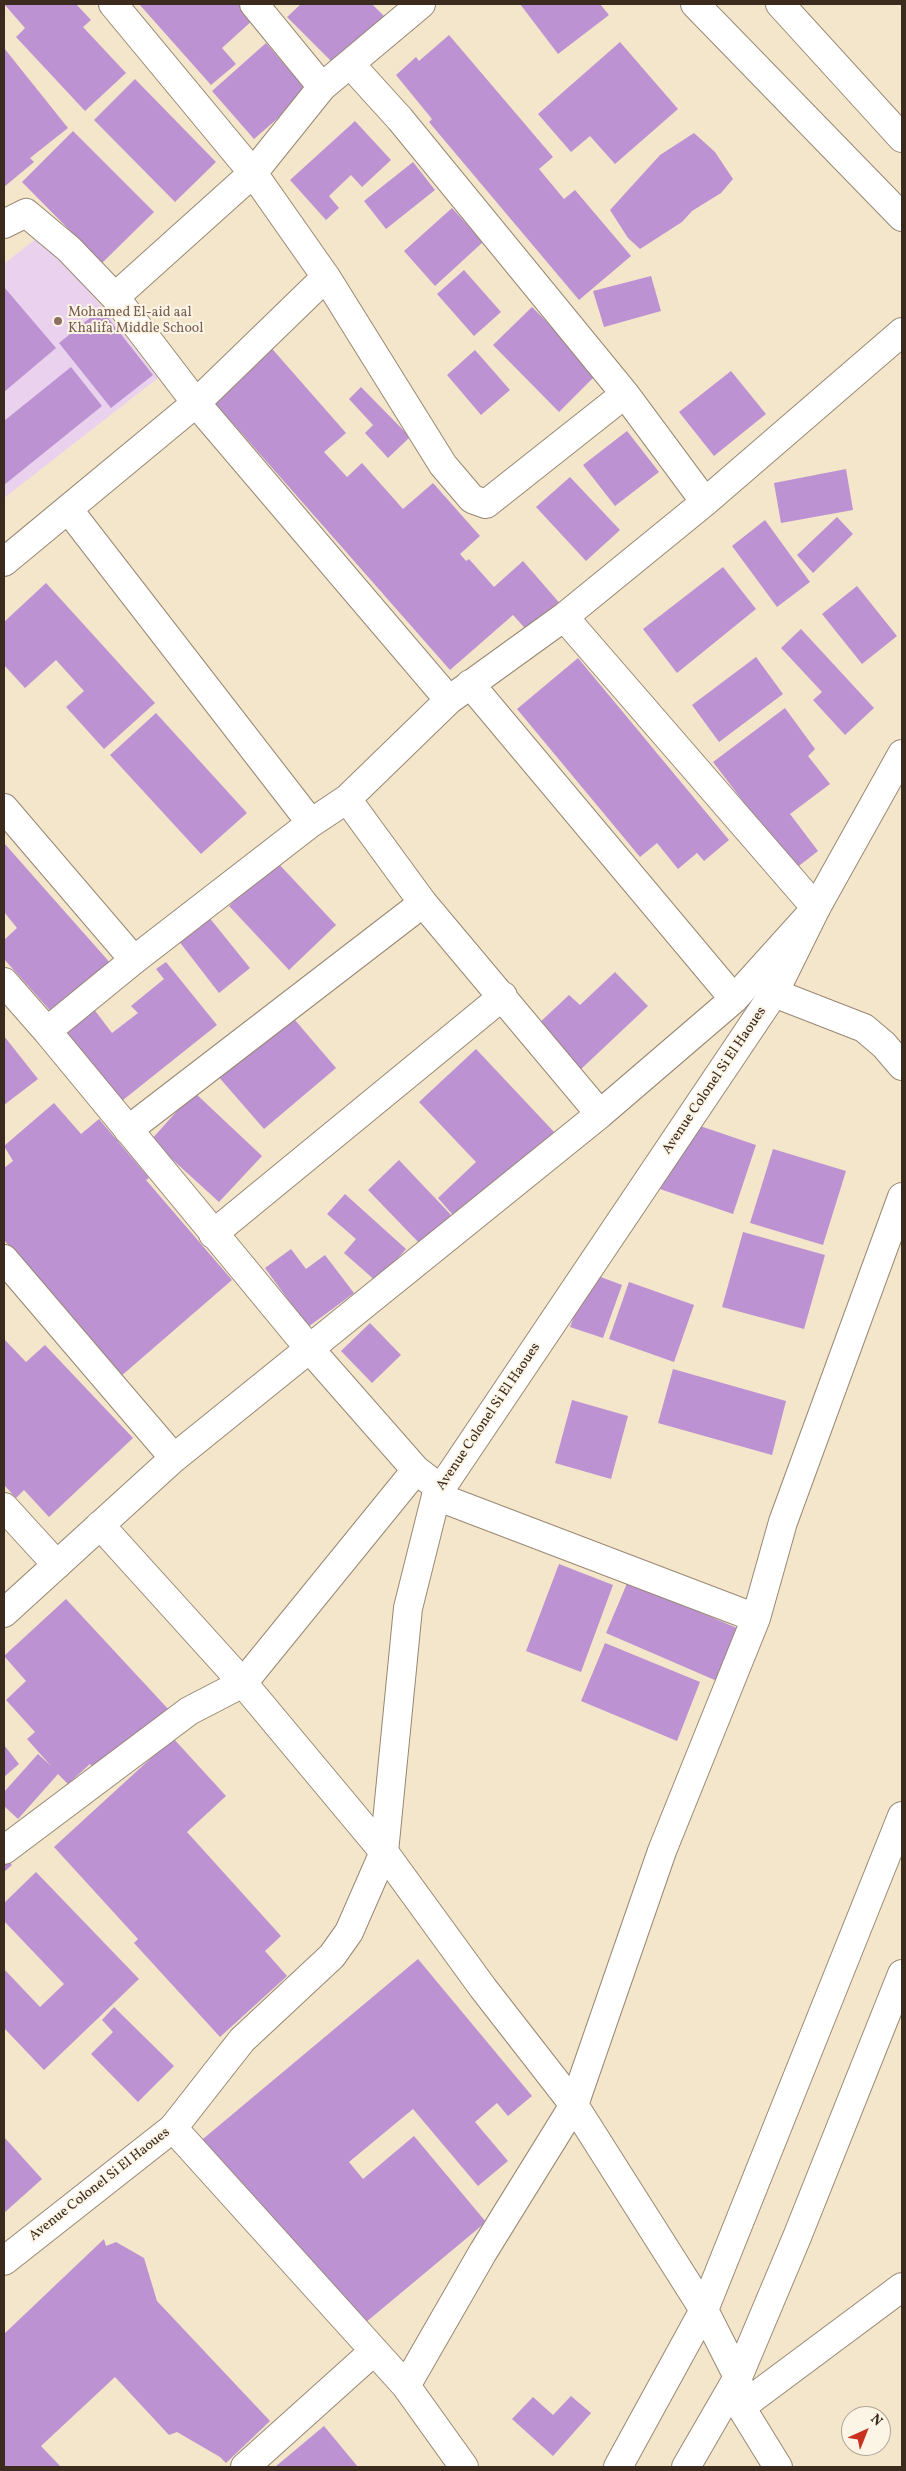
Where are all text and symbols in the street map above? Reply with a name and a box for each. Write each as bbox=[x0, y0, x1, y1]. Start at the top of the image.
place label: Mohamed El-aid aal Khalifa Middle School bbox=[68, 305, 203, 338]
marker: Mohamed El-aid aal Khalifa Middle School bbox=[52, 315, 64, 327]
street label: Avenue Colonel Si El Haoues bbox=[659, 1004, 771, 1158]
street label: Avenue Colonel Si El Haoues bbox=[433, 1340, 545, 1494]
street label: Avenue Colonel Si El Haoues bbox=[26, 2125, 174, 2245]
north arrow bbox=[841, 2406, 891, 2456]
text: N bbox=[866, 2410, 886, 2431]

